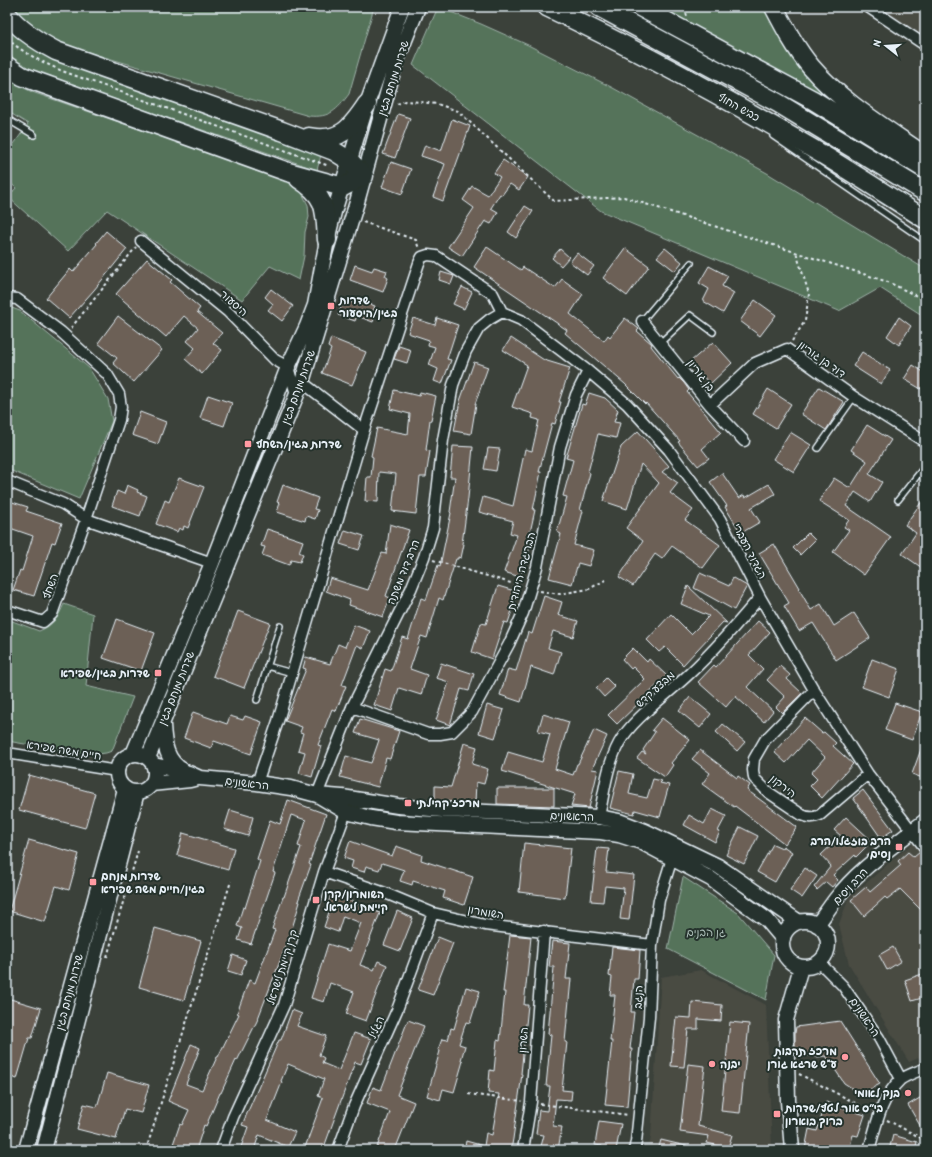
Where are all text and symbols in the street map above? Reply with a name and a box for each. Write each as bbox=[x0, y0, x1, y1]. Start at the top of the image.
north arrow bbox=[866, 26, 906, 66]
street label: שדרות מנחם בגין bbox=[374, 38, 412, 118]
text: N bbox=[869, 38, 884, 48]
street label: כביש החוף bbox=[716, 90, 762, 124]
street label: היסעור bbox=[217, 287, 251, 319]
place label: שדרות בגין/היסעור bbox=[338, 293, 398, 320]
marker: שדרות בגין/היסעור bbox=[326, 301, 336, 311]
street label: דוד בן גוריון bbox=[795, 337, 849, 381]
street label: שדרות מנחם בגין bbox=[278, 347, 318, 426]
street label: בן גוריון bbox=[684, 356, 718, 394]
place label: שדרות בגין/השחף bbox=[256, 437, 342, 451]
marker: שדרות בגין/השחף bbox=[243, 439, 253, 449]
street label: הגדוד העברי bbox=[730, 521, 770, 581]
street label: הבריגדה היהודית bbox=[504, 530, 538, 613]
street label: הרב דוד משתה bbox=[384, 537, 422, 607]
street label: השחף bbox=[39, 571, 61, 601]
street label: שדרות מנחם בגין bbox=[155, 649, 197, 727]
place label: שדרות בגין/שפירא bbox=[60, 666, 150, 680]
marker: שדרות בגין/שפירא bbox=[153, 668, 163, 678]
street label: מבצע קדש bbox=[632, 668, 678, 710]
street label: חיים משה שפירא bbox=[25, 737, 103, 763]
street label: הירקון bbox=[767, 771, 799, 801]
street label: הראשונים bbox=[224, 773, 270, 793]
place label: מרכז קהילתי bbox=[416, 796, 480, 810]
marker: מרכז קהילתי bbox=[403, 798, 413, 808]
street label: הראשונים bbox=[550, 808, 594, 824]
place label: הרב בוזגלו/הרב נסים bbox=[809, 834, 891, 861]
marker: הרב בוזגלו/הרב נסים bbox=[894, 842, 904, 852]
street label: הרב ניסים bbox=[829, 865, 871, 907]
place label: שדרות מנחם בגין/חיים משה שפירא bbox=[101, 869, 205, 896]
marker: שדרות מנחם בגין/חיים משה שפירא bbox=[88, 877, 98, 887]
place label: השומרון/קרן קיימת לישראל bbox=[324, 887, 388, 915]
marker: השומרון/קרן קיימת לישראל bbox=[311, 895, 321, 905]
street label: השומרון bbox=[467, 902, 505, 922]
park label: גן הבנים bbox=[686, 925, 726, 939]
street label: קרן קיימת לישראל bbox=[263, 927, 302, 1007]
street label: שדרות מנחם בגין bbox=[52, 952, 86, 1032]
street label: הנגב bbox=[631, 985, 645, 1009]
street label: הראשונים bbox=[847, 995, 883, 1039]
street label: הגליל bbox=[365, 1014, 387, 1040]
street label: השרון bbox=[515, 1027, 531, 1053]
place label: מרכז תרבות ע"ש שרגא גורן bbox=[767, 1044, 837, 1071]
marker: מרכז תרבות ע"ש שרגא גורן bbox=[840, 1052, 850, 1062]
place label: יבנה bbox=[720, 1057, 740, 1071]
marker: יבנה bbox=[707, 1059, 717, 1069]
place label: בנק לאומי bbox=[854, 1086, 900, 1100]
marker: בנק לאומי bbox=[903, 1088, 913, 1098]
place label: בי״ס אור לטף/שדרות ברוך בוארון bbox=[784, 1101, 883, 1128]
marker: בי״ס אור לטף/שדרות ברוך בוארון bbox=[772, 1109, 782, 1119]

